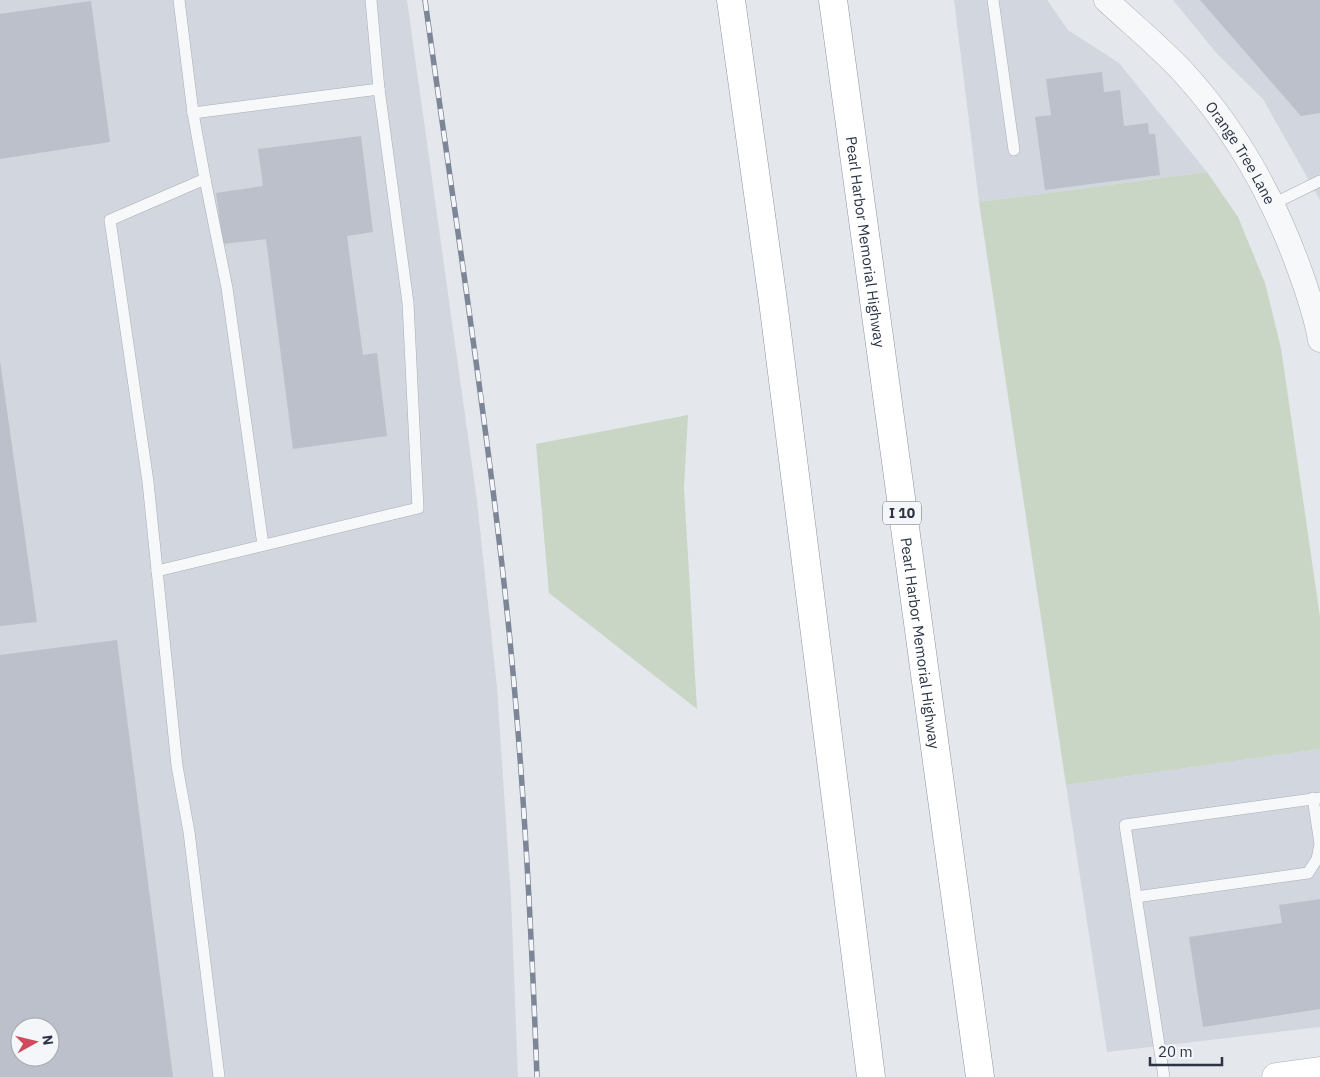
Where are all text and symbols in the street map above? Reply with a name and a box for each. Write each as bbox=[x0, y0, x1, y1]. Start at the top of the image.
street label: Orange Tree Lane bbox=[1202, 97, 1280, 207]
street label: Pearl Harbor Memorial Highway bbox=[842, 135, 890, 349]
road number: I 10 bbox=[883, 502, 921, 524]
street label: Pearl Harbor Memorial Highway bbox=[897, 536, 945, 750]
north arrow bbox=[10, 1017, 60, 1067]
text: N bbox=[38, 1034, 57, 1046]
scale bar bbox=[1150, 1034, 1222, 1066]
text: 20 m bbox=[1158, 1042, 1193, 1061]

